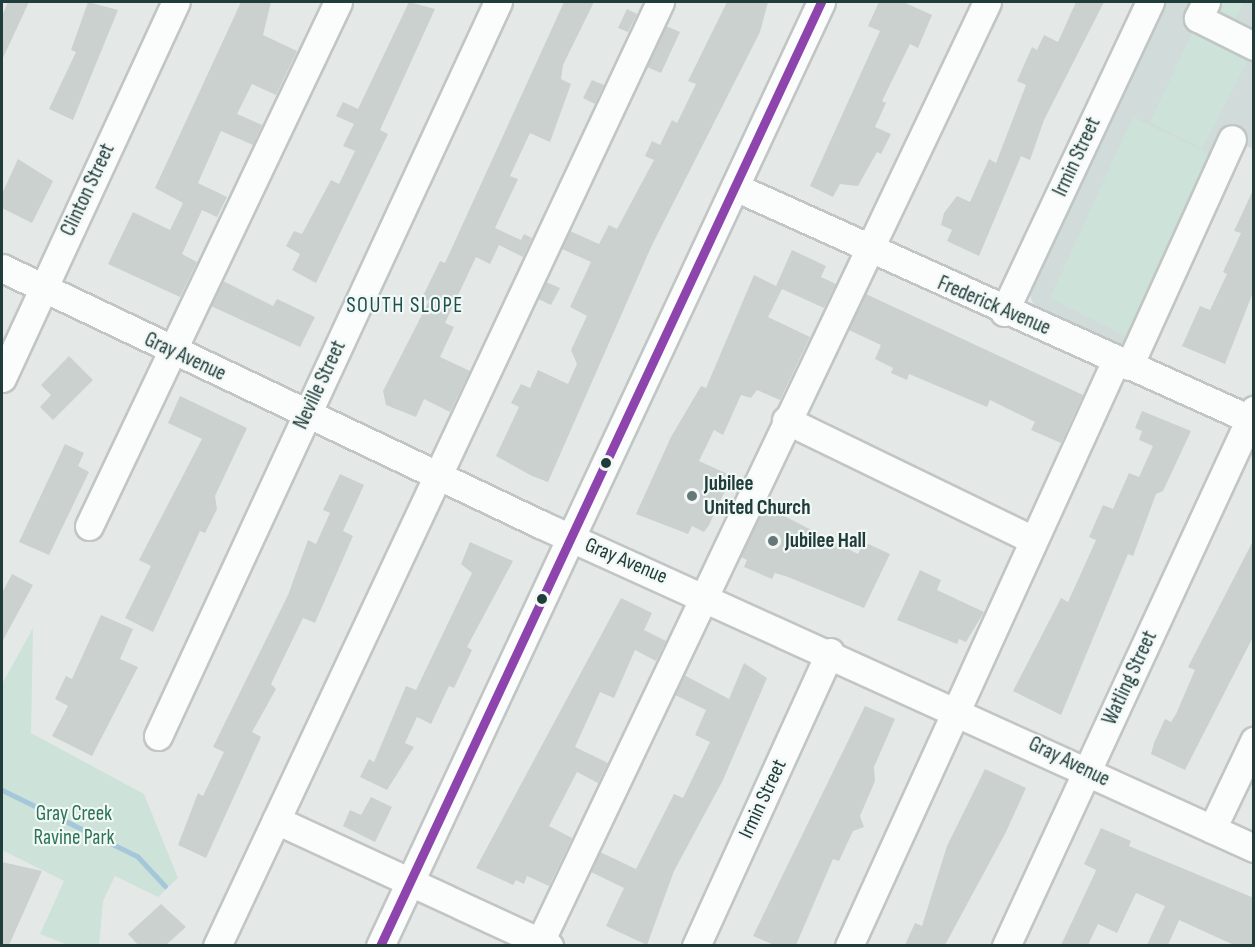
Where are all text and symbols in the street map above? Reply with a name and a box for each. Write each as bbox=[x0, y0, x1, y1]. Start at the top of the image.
street label: Irmin Street bbox=[1048, 113, 1106, 201]
street label: Clinton Street bbox=[56, 140, 120, 240]
street label: Frederick Avenue bbox=[934, 271, 1054, 341]
district label: SOUTH SLOPE bbox=[346, 293, 464, 319]
street label: Gray Avenue bbox=[140, 327, 230, 387]
street label: Neville Street bbox=[289, 337, 351, 433]
unlabelled marker bbox=[600, 457, 612, 469]
place label: Jubilee United Church bbox=[704, 471, 811, 521]
marker: Jubilee United Church bbox=[685, 489, 699, 503]
place label: Jubilee Hall bbox=[785, 528, 866, 554]
street label: Gray Avenue bbox=[581, 532, 671, 590]
marker: Jubilee Hall bbox=[766, 534, 780, 548]
unlabelled marker bbox=[536, 593, 548, 605]
street label: Watling Street bbox=[1097, 627, 1163, 729]
street label: Gray Avenue bbox=[1024, 732, 1114, 792]
street label: Irmin Street bbox=[734, 755, 792, 843]
park label: Gray Creek Ravine Park bbox=[34, 801, 114, 851]

